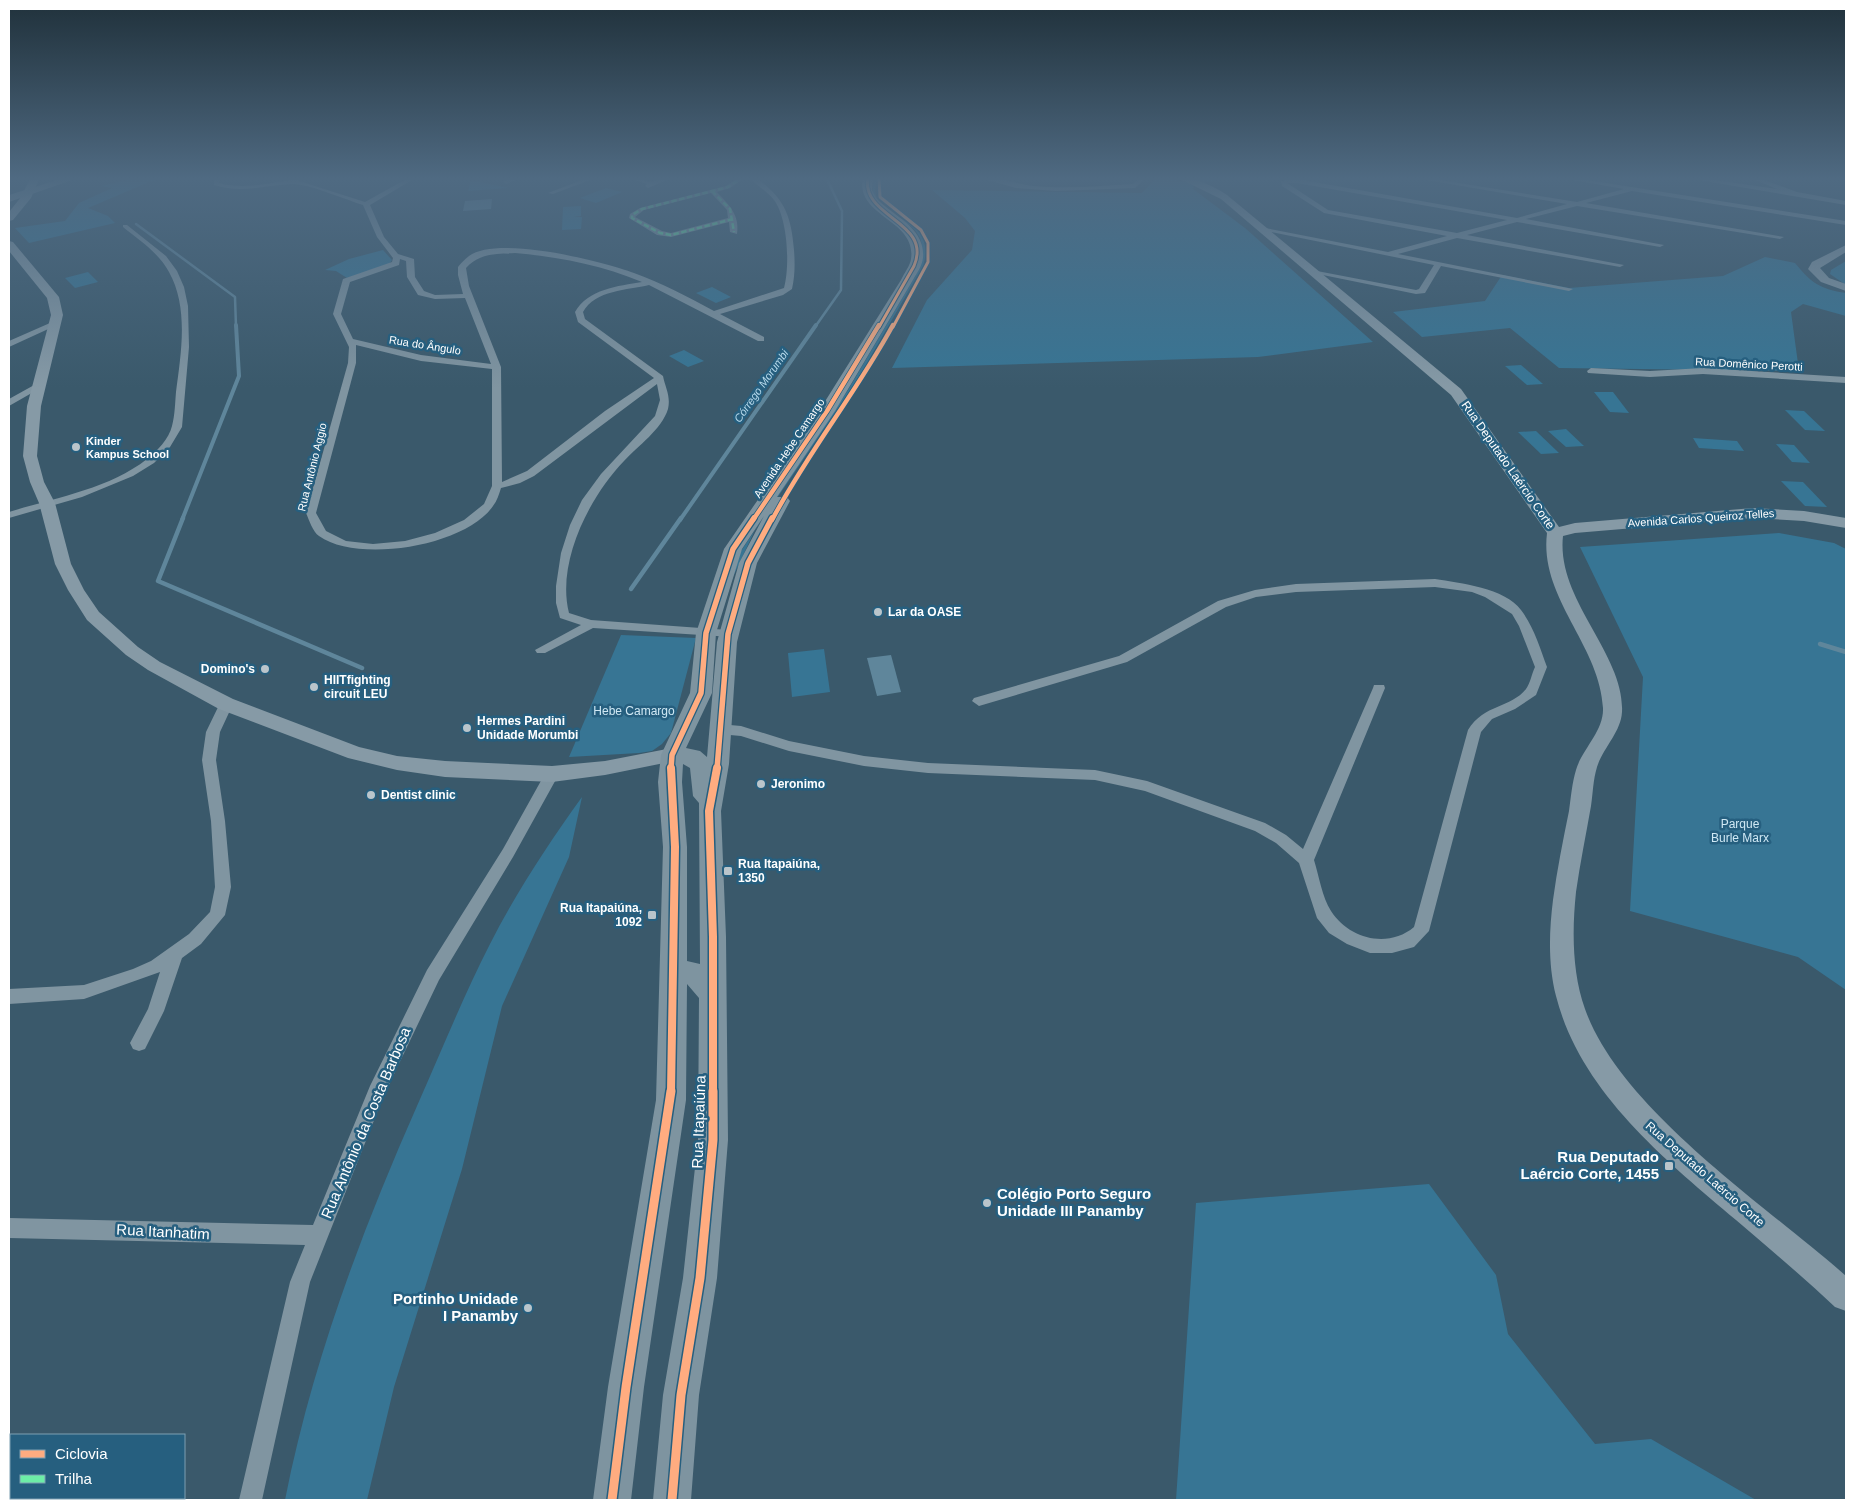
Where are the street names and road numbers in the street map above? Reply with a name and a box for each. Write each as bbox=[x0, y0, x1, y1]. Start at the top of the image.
street label: Rua do Ângulo bbox=[388, 333, 462, 357]
street label: Rua Domênico Perotti bbox=[1695, 355, 1803, 373]
street label: Avenida Hebe Camargo bbox=[751, 396, 827, 500]
street label: Rua Deputado Laércio Corte bbox=[1458, 398, 1558, 532]
street label: Rua Antônio Aggio bbox=[295, 422, 329, 512]
street label: Avenida Carlos Queiroz Telles bbox=[1627, 507, 1775, 529]
street label: Rua Antônio da Costa Barbosa bbox=[317, 1024, 414, 1221]
street label: Rua Itapaiúna bbox=[688, 1074, 709, 1169]
street label: Rua Deputado Laércio Corte bbox=[1643, 1119, 1767, 1230]
street label: Rua Itanhatim bbox=[116, 1221, 210, 1242]

